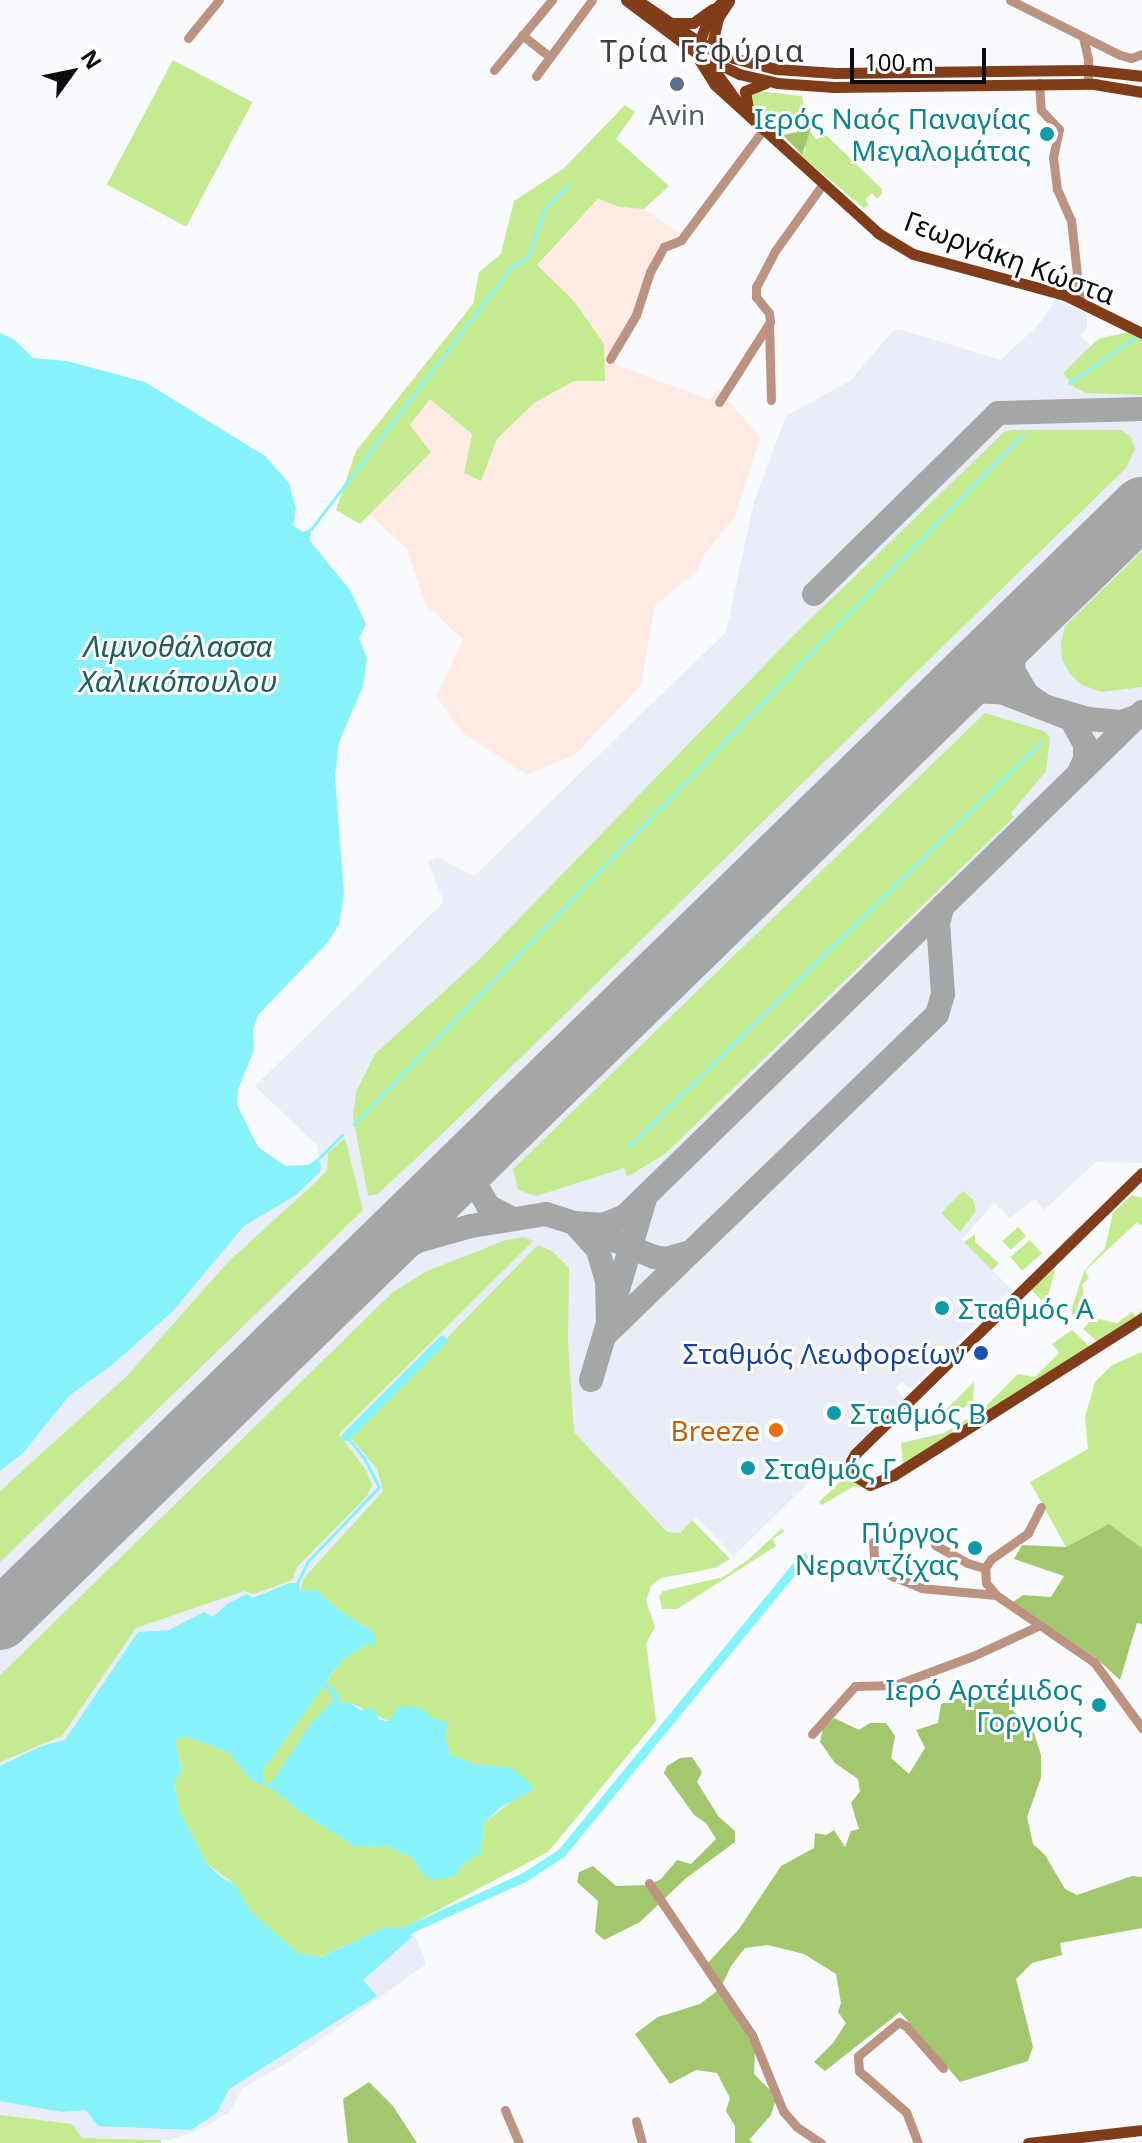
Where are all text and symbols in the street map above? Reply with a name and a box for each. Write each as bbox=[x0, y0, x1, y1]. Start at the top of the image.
north arrow bbox=[32, 32, 112, 112]
scale bar bbox=[854, 32, 990, 82]
district label: Τρία Γεφύρια bbox=[600, 33, 806, 69]
text: N bbox=[75, 43, 110, 75]
text: 100 m bbox=[864, 45, 934, 78]
marker: Avin bbox=[668, 75, 686, 93]
place label: Avin bbox=[649, 97, 705, 131]
place label: Ιερός Ναός Παναγίας Μεγαλομάτας bbox=[754, 101, 1031, 167]
marker: Ιερός Ναός Παναγίας Μεγαλομάτας bbox=[1038, 125, 1056, 143]
street label: Γεωργάκη Κώστα bbox=[900, 203, 1120, 311]
water label: Λιμνοθάλασσα Χαλικιόπουλου bbox=[79, 628, 277, 698]
place label: Σταθμός Α bbox=[958, 1291, 1094, 1325]
marker: Σταθμός Α bbox=[933, 1299, 951, 1317]
place label: Σταθμός Λεωφορείων bbox=[682, 1336, 965, 1370]
marker: Σταθμός Λεωφορείων bbox=[972, 1344, 990, 1362]
place label: Σταθμός B bbox=[850, 1396, 986, 1430]
marker: Σταθμός B bbox=[825, 1404, 843, 1422]
place label: Breeze bbox=[671, 1413, 760, 1447]
marker: Breeze bbox=[767, 1421, 785, 1439]
place label: Σταθμός Γ bbox=[764, 1451, 896, 1485]
marker: Σταθμός Γ bbox=[739, 1459, 757, 1477]
place label: Πύργος Νεραντζίχας bbox=[795, 1515, 959, 1581]
marker: Πύργος Νεραντζίχας bbox=[966, 1539, 984, 1557]
place label: Ιερό Αρτέμιδος Γοργούς bbox=[885, 1672, 1083, 1738]
marker: Ιερό Αρτέμιδος Γοργούς bbox=[1090, 1696, 1108, 1714]

